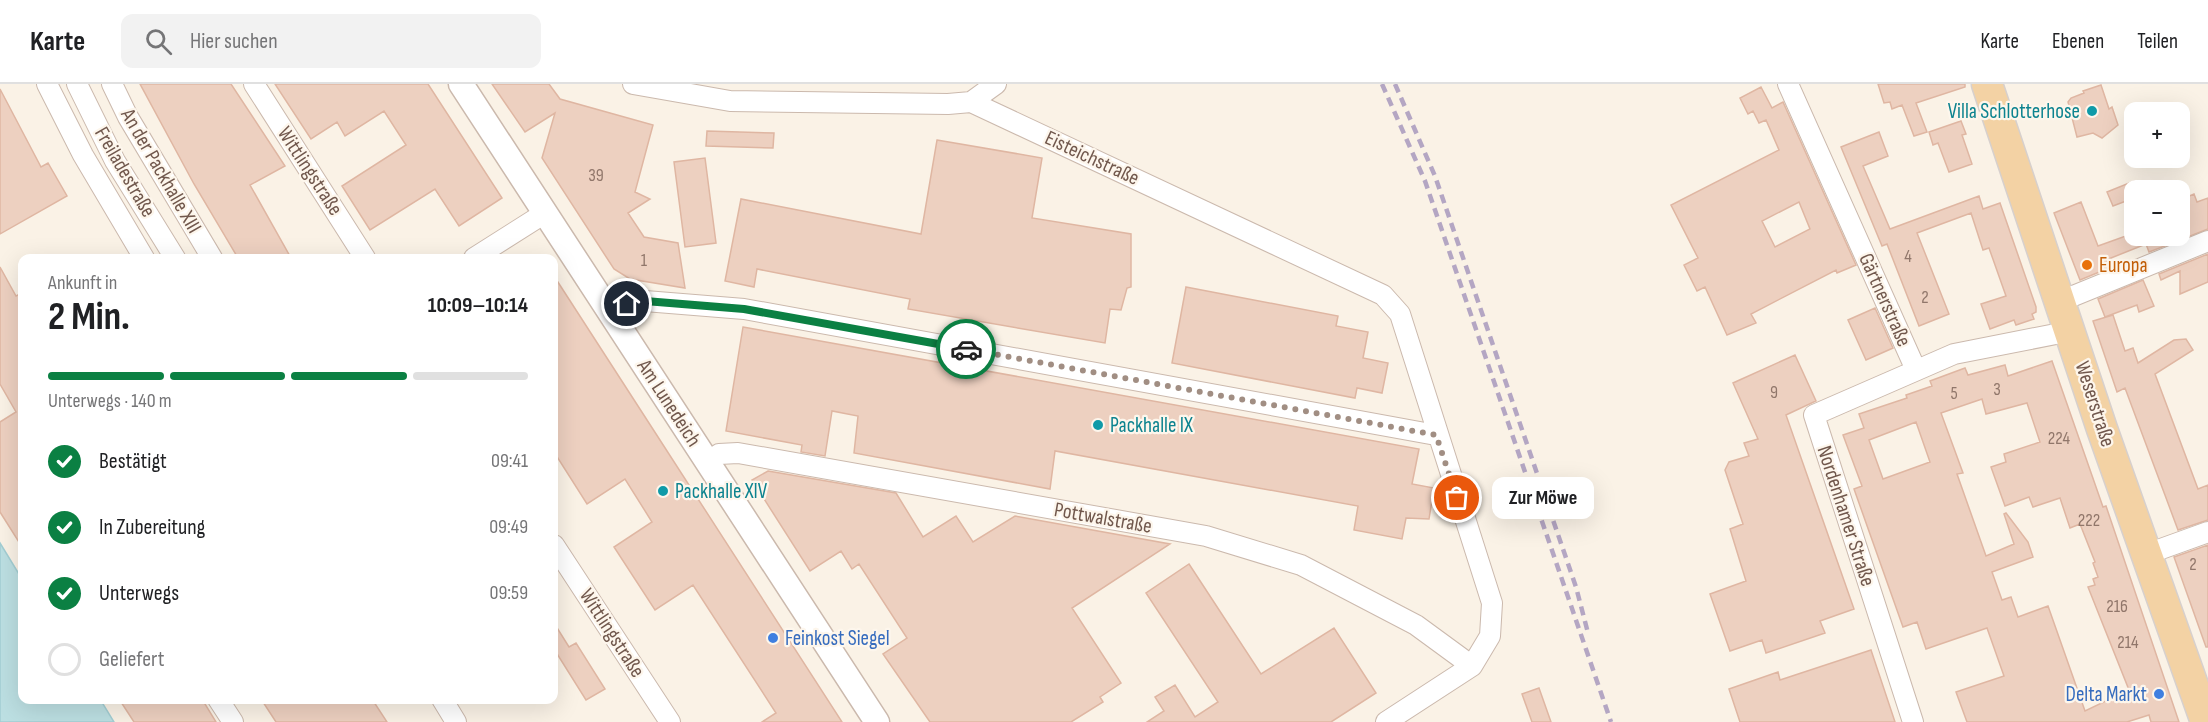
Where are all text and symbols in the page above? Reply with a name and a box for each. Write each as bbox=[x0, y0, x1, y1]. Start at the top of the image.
search box bbox=[121, 14, 541, 68]
text: Karte bbox=[30, 25, 85, 58]
icon: search bbox=[142, 25, 175, 58]
text: Hier suchen bbox=[190, 28, 278, 55]
text: Karte bbox=[1981, 29, 2019, 54]
text: Ebenen bbox=[2052, 29, 2104, 54]
text: Teilen bbox=[2137, 29, 2178, 54]
place label: Villa Schlotterhose bbox=[1948, 99, 2080, 124]
map controls bbox=[2124, 102, 2190, 246]
button: + bbox=[2124, 102, 2190, 168]
street label: An der Packhalle XIII bbox=[115, 103, 207, 238]
marker: Villa Schlotterhose bbox=[2085, 104, 2099, 118]
street label: Freiladestraße bbox=[89, 122, 161, 222]
street label: Wittlingstraße bbox=[272, 122, 348, 220]
street label: Eisteichstraße bbox=[1041, 125, 1143, 191]
house number: 39 bbox=[588, 165, 604, 186]
button: − bbox=[2124, 180, 2190, 246]
house number: 4 bbox=[1904, 246, 1912, 267]
house number: 1 bbox=[641, 250, 648, 271]
street label: Gärtnerstraße bbox=[1853, 250, 1917, 350]
place label: Europa bbox=[2099, 253, 2148, 278]
marker: Europa bbox=[2080, 258, 2094, 272]
text: Ankunft in bbox=[48, 271, 117, 295]
pin bbox=[601, 278, 652, 329]
icon: home bbox=[610, 287, 643, 320]
house number: 2 bbox=[1921, 287, 1929, 308]
text: 10:09–10:14 bbox=[428, 292, 528, 319]
text: 2 Min. bbox=[48, 294, 130, 341]
courier bbox=[936, 319, 996, 379]
icon: car bbox=[950, 333, 983, 366]
street label: Am Lunedeich bbox=[631, 354, 706, 451]
street label: Weserstraße bbox=[2069, 358, 2121, 450]
house number: 3 bbox=[1993, 379, 2001, 400]
house number: 9 bbox=[1770, 382, 1778, 403]
house number: 5 bbox=[1950, 383, 1958, 404]
text: Unterwegs · 140 m bbox=[48, 389, 172, 413]
place label: Packhalle IX bbox=[1110, 413, 1193, 438]
marker: Packhalle IX bbox=[1091, 418, 1105, 432]
house number: 224 bbox=[2048, 428, 2071, 449]
street label: Nordenhamer Straße bbox=[1812, 443, 1880, 589]
icon: check bbox=[48, 445, 81, 478]
text: Bestätigt bbox=[99, 448, 167, 475]
text: 09:41 bbox=[491, 449, 528, 473]
pin bbox=[1431, 472, 1482, 523]
callout: Zur Möwe bbox=[1493, 477, 1595, 519]
place label: Packhalle XIV bbox=[675, 479, 768, 504]
icon: bag bbox=[1440, 481, 1473, 514]
marker: Packhalle XIV bbox=[656, 484, 670, 498]
text: Zur Möwe bbox=[1509, 486, 1577, 510]
street label: Pottwalstraße bbox=[1052, 497, 1154, 539]
house number: 222 bbox=[2078, 510, 2100, 531]
icon: check bbox=[48, 511, 81, 544]
text: In Zubereitung bbox=[99, 514, 205, 541]
text: 09:49 bbox=[489, 515, 528, 539]
house number: 2 bbox=[2189, 554, 2197, 575]
icon: check bbox=[48, 577, 81, 610]
text: Unterwegs bbox=[99, 580, 179, 607]
text: 09:59 bbox=[490, 581, 528, 605]
street label: Wittlingstraße bbox=[574, 584, 650, 682]
house number: 216 bbox=[2106, 596, 2128, 617]
place label: Feinkost Siegel bbox=[785, 626, 890, 651]
marker: Feinkost Siegel bbox=[766, 631, 780, 645]
house number: 214 bbox=[2117, 632, 2139, 653]
text: Geliefert bbox=[99, 646, 164, 673]
place label: Delta Markt bbox=[2066, 682, 2147, 707]
marker: Delta Markt bbox=[2152, 687, 2166, 701]

